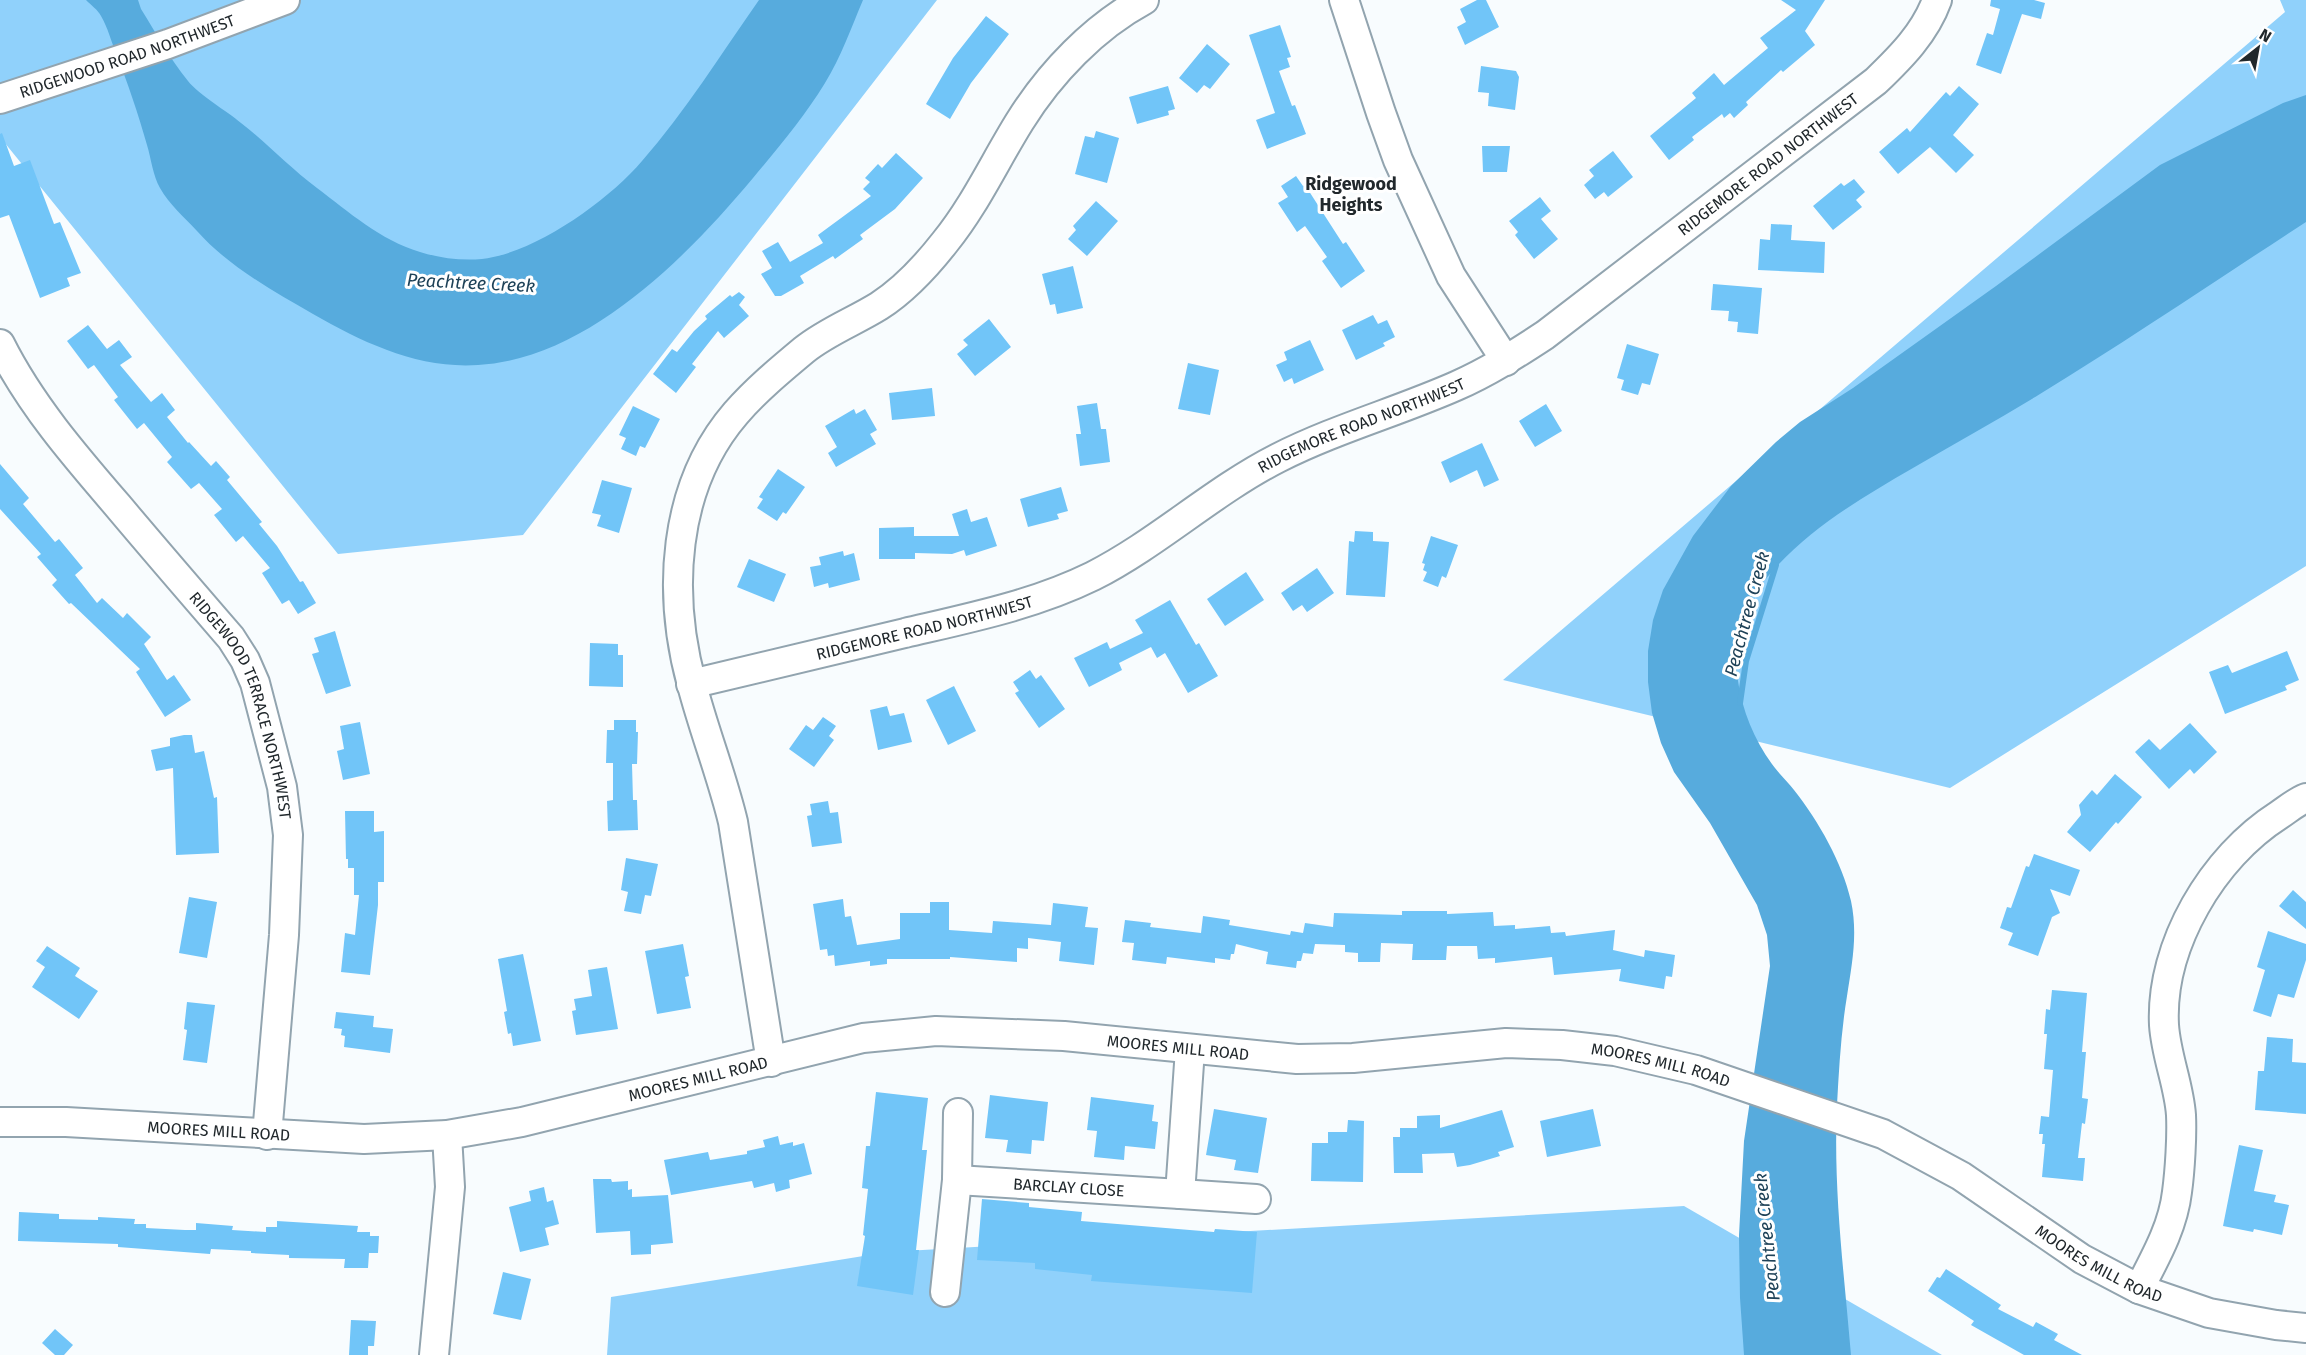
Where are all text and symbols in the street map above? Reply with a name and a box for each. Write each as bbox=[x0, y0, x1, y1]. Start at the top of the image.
street label: RIDGEWOOD ROAD NORTHWEST bbox=[17, 10, 238, 102]
north arrow bbox=[2228, 18, 2288, 78]
text: N bbox=[2256, 25, 2275, 46]
street label: RIDGEMORE ROAD NORTHWEST bbox=[1674, 88, 1862, 239]
district label: Ridgewood Heights bbox=[1305, 173, 1397, 216]
water label: Peachtree Creek bbox=[406, 269, 536, 297]
street label: RIDGEMORE ROAD NORTHWEST bbox=[1254, 374, 1468, 477]
water label: Peachtree Creek bbox=[1720, 549, 1774, 679]
street label: RIDGEWOOD TERRACE NORTHWEST bbox=[186, 588, 296, 821]
street label: RIDGEMORE ROAD NORTHWEST bbox=[814, 591, 1036, 663]
street label: MOORES MILL ROAD bbox=[1106, 1031, 1250, 1064]
street label: MOORES MILL ROAD bbox=[1590, 1039, 1733, 1091]
street label: MOORES MILL ROAD bbox=[626, 1052, 770, 1105]
street label: MOORES MILL ROAD bbox=[147, 1117, 291, 1144]
water label: Peachtree Creek bbox=[1749, 1172, 1785, 1302]
street label: BARCLAY CLOSE bbox=[1013, 1174, 1125, 1200]
street label: MOORES MILL ROAD bbox=[2032, 1221, 2165, 1306]

